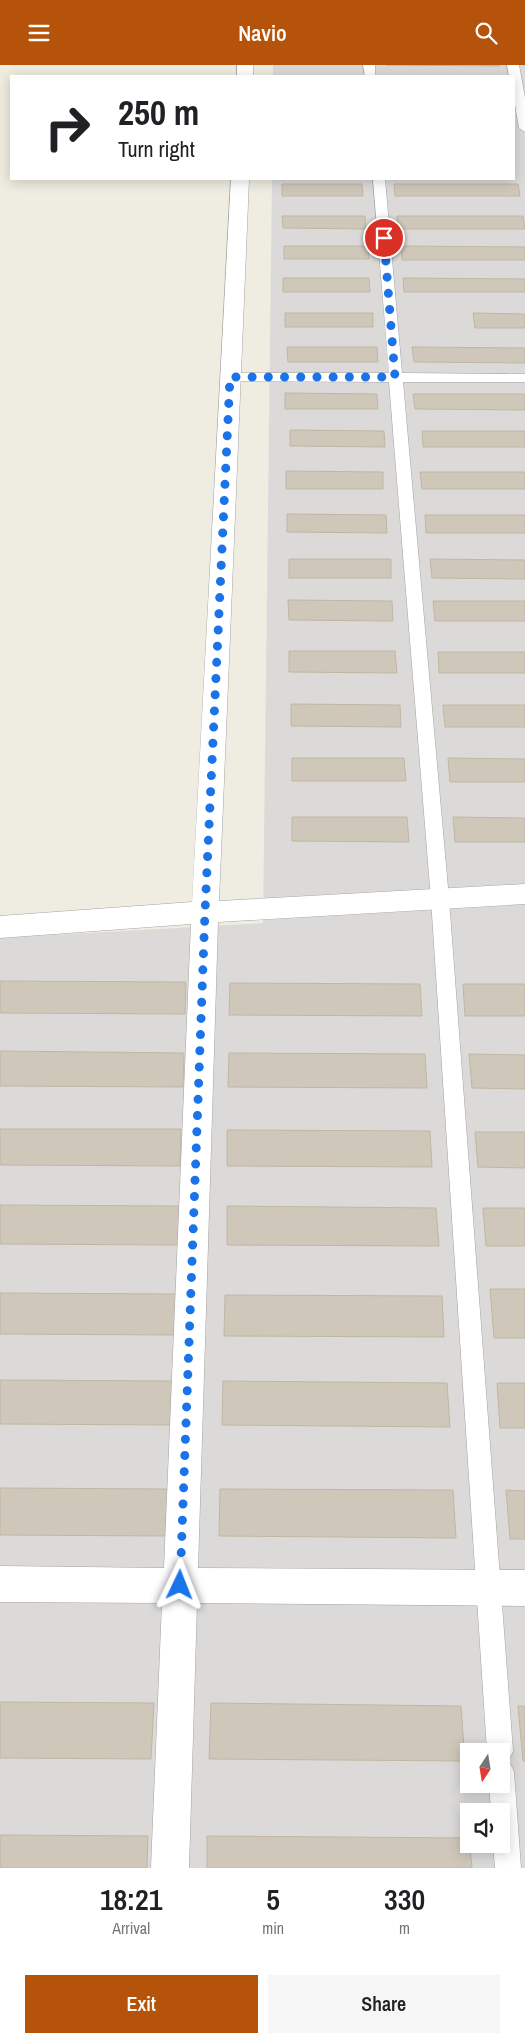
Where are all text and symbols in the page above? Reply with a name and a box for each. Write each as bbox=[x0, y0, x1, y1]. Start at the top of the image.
text: Navio bbox=[238, 18, 287, 48]
icon: menu bbox=[25, 19, 53, 47]
icon: search bbox=[472, 19, 500, 47]
text: 250 m bbox=[118, 89, 199, 136]
icon: right bbox=[35, 95, 100, 160]
text: Turn right bbox=[118, 134, 195, 164]
pin bbox=[363, 217, 405, 259]
icon: arrive bbox=[370, 224, 398, 252]
position arrow bbox=[153, 1558, 205, 1610]
north arrow bbox=[460, 1743, 510, 1793]
map controls bbox=[460, 1743, 510, 1853]
button: sound bbox=[460, 1803, 510, 1853]
text: 18:21 bbox=[100, 1879, 162, 1919]
text: 5 bbox=[266, 1879, 280, 1919]
text: 330 bbox=[384, 1879, 425, 1919]
text: Arrival bbox=[112, 1917, 150, 1939]
text: min bbox=[262, 1917, 284, 1939]
text: m bbox=[399, 1917, 410, 1939]
button: Exit bbox=[25, 1975, 258, 2033]
button: Share bbox=[268, 1975, 500, 2033]

